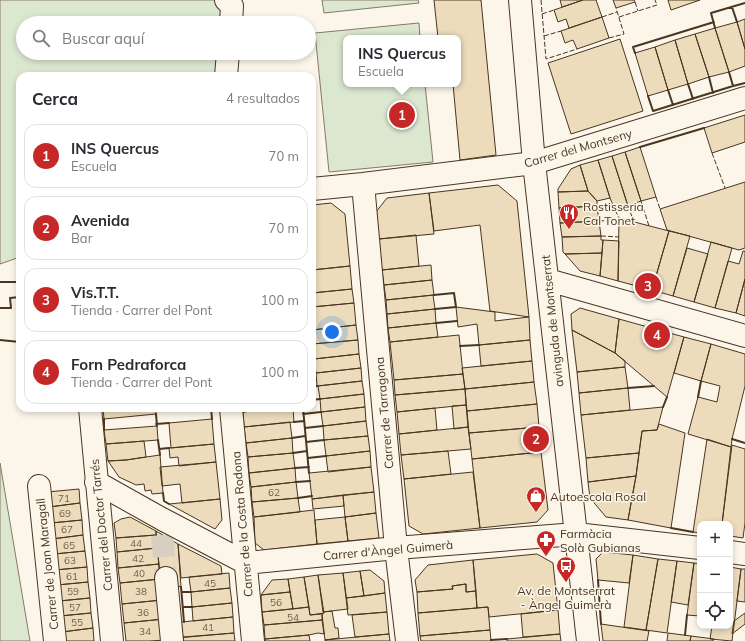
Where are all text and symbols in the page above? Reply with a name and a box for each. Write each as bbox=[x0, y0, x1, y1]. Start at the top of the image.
search box bbox=[16, 16, 316, 60]
icon: search bbox=[30, 27, 52, 49]
text: Buscar aquí bbox=[62, 29, 144, 48]
popup bbox=[343, 35, 461, 87]
text: INS Quercus bbox=[358, 44, 446, 63]
text: Escuela bbox=[358, 63, 404, 79]
text: Cerca bbox=[32, 88, 78, 109]
text: 4 resultados bbox=[226, 90, 300, 106]
pin: 1 bbox=[389, 100, 415, 130]
street label: Carrer del Montseny bbox=[522, 125, 634, 171]
text: INS Quercus bbox=[71, 139, 159, 158]
text: 1 bbox=[42, 148, 50, 164]
text: 70 m bbox=[269, 148, 299, 164]
text: Escuela bbox=[71, 158, 117, 174]
place label: Rostisseria Cal Tonet bbox=[583, 199, 644, 228]
restaurant icon: Rostisseria Cal Tonet bbox=[558, 202, 580, 230]
text: Avenida bbox=[71, 211, 130, 230]
text: 2 bbox=[42, 220, 50, 236]
text: 70 m bbox=[269, 220, 299, 236]
text: Bar bbox=[71, 230, 92, 246]
street label: avinguda de Montserrat bbox=[538, 254, 566, 388]
pin: 3 bbox=[635, 271, 661, 301]
text: Vis.T.T. bbox=[71, 283, 119, 302]
text: 3 bbox=[42, 292, 50, 308]
text: 100 m bbox=[261, 292, 299, 308]
text: Tienda · Carrer del Pont bbox=[71, 302, 212, 318]
pin: 4 bbox=[644, 320, 670, 350]
your location bbox=[322, 322, 342, 342]
text: Forn Pedraforca bbox=[71, 355, 186, 374]
street label: Carrer de Tarragona bbox=[372, 356, 396, 470]
text: 4 bbox=[42, 364, 50, 380]
text: 100 m bbox=[261, 364, 299, 380]
text: Tienda · Carrer del Pont bbox=[71, 374, 212, 390]
pin: 2 bbox=[523, 424, 549, 454]
street label: Carrer de la Costa Rodona bbox=[228, 450, 256, 598]
street label: Carrer del Doctor Tarrés bbox=[87, 458, 115, 592]
shop icon: Autoescola Rosal bbox=[525, 485, 547, 513]
house number: 62 bbox=[268, 486, 280, 499]
place label: Autoescola Rosal bbox=[550, 489, 646, 504]
house number: 71 bbox=[58, 492, 70, 505]
street label: Carrer de Joan Maragall bbox=[33, 498, 61, 630]
house number: 69 bbox=[59, 507, 71, 520]
map controls bbox=[697, 521, 733, 629]
button: + bbox=[697, 521, 733, 557]
house number: 67 bbox=[61, 523, 73, 536]
place label: Farmàcia Solà Gubianas bbox=[560, 526, 641, 555]
pharmacy icon: Farmàcia Solà Gubianas bbox=[535, 529, 557, 557]
house number: 44 bbox=[130, 537, 142, 550]
street label: Carrer d'Àngel Guimerà bbox=[322, 537, 454, 563]
house number: 65 bbox=[63, 539, 75, 552]
house number: 42 bbox=[132, 552, 144, 565]
house number: 63 bbox=[64, 554, 76, 567]
bus stop icon: Av. de Montserrat - Àngel Guimerà bbox=[555, 555, 577, 583]
button: − bbox=[697, 557, 733, 593]
house number: 40 bbox=[133, 567, 145, 580]
house number: 61 bbox=[66, 570, 78, 583]
house number: 45 bbox=[204, 577, 216, 590]
place label: Av. de Montserrat - Àngel Guimerà bbox=[517, 583, 615, 612]
house number: 59 bbox=[67, 585, 79, 598]
house number: 38 bbox=[135, 585, 147, 598]
button: locate bbox=[697, 593, 733, 629]
house number: 56 bbox=[270, 596, 282, 609]
house number: 57 bbox=[69, 601, 81, 614]
house number: 36 bbox=[137, 606, 149, 619]
house number: 54 bbox=[287, 611, 299, 624]
house number: 55 bbox=[71, 616, 83, 629]
house number: 41 bbox=[202, 621, 214, 634]
house number: 34 bbox=[139, 625, 151, 638]

